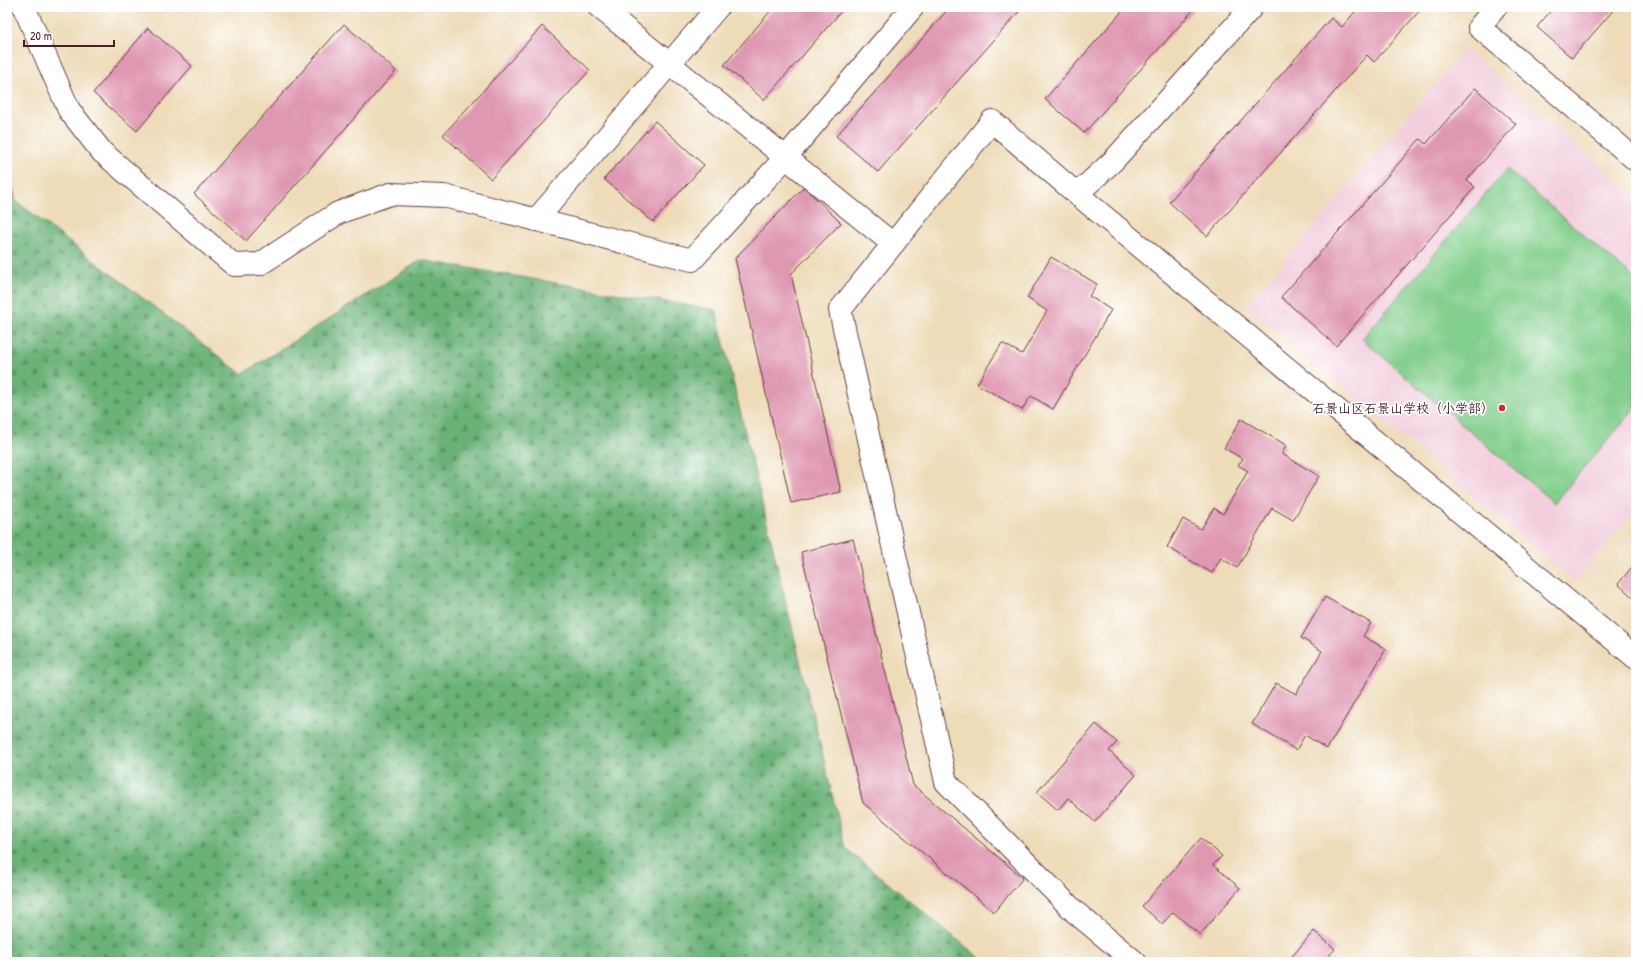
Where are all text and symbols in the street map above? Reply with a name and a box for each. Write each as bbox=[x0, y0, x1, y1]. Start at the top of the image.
scale bar bbox=[24, 22, 114, 48]
text: 20 m bbox=[30, 27, 52, 44]
place label: 石景山区石景山学校（小学部） bbox=[1312, 399, 1494, 417]
marker: 石景山区石景山学校（小学部） bbox=[1497, 403, 1507, 413]

